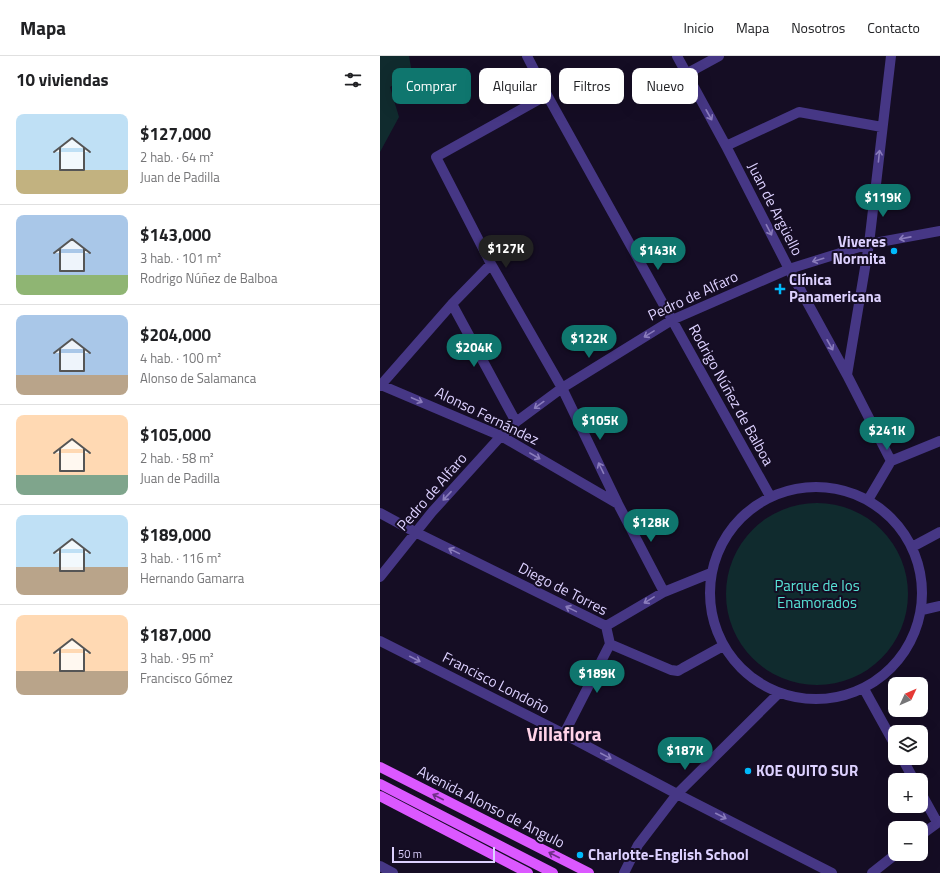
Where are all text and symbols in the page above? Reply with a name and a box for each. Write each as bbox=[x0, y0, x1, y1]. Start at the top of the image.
text: Mapa bbox=[20, 13, 66, 42]
text: Inicio bbox=[683, 17, 714, 38]
text: Mapa bbox=[736, 17, 769, 38]
text: Nosotros bbox=[791, 17, 845, 38]
text: Contacto bbox=[867, 17, 920, 38]
text: 10 viviendas bbox=[16, 67, 109, 93]
chip: Comprar bbox=[392, 68, 471, 104]
chip: Alquilar bbox=[479, 68, 551, 104]
chip: Filtros bbox=[559, 68, 624, 104]
chip: Nuevo bbox=[632, 68, 698, 104]
icon: filters bbox=[342, 69, 364, 91]
one-way arrow bbox=[706, 109, 713, 121]
text: $127,000 bbox=[140, 121, 211, 147]
icon: home bbox=[48, 130, 96, 178]
text: 2 hab. · 64 m² bbox=[140, 147, 214, 167]
one-way arrow bbox=[875, 150, 883, 163]
street label: Juan de Argüello bbox=[742, 158, 809, 260]
text: Juan de Padilla bbox=[140, 167, 220, 187]
pin: $119K bbox=[855, 184, 911, 218]
text: $119K bbox=[865, 187, 901, 207]
text: $143,000 bbox=[140, 222, 211, 248]
one-way arrow bbox=[766, 224, 773, 236]
place label: Viveres Normita bbox=[833, 230, 886, 270]
icon: home bbox=[48, 231, 96, 279]
one-way arrow bbox=[898, 234, 911, 242]
pin: $127K bbox=[478, 235, 534, 269]
pin: $143K bbox=[630, 237, 686, 271]
text: $127K bbox=[488, 238, 524, 258]
text: $143K bbox=[640, 240, 676, 260]
marker: Viveres Normita bbox=[889, 246, 899, 256]
text: 3 hab. · 101 m² bbox=[140, 248, 221, 268]
one-way arrow bbox=[812, 257, 825, 264]
street label: Pedro de Alfaro bbox=[644, 265, 742, 327]
text: Rodrigo Núñez de Balboa bbox=[140, 268, 277, 288]
place label: Clínica Panamericana bbox=[789, 268, 882, 308]
marker: Clínica Panamericana bbox=[774, 283, 786, 295]
street label: Rodrigo Núñez de Balboa bbox=[683, 320, 780, 470]
text: $204,000 bbox=[140, 322, 211, 348]
pin: $122K bbox=[561, 325, 617, 359]
text: $122K bbox=[571, 328, 607, 348]
one-way arrow bbox=[643, 330, 654, 339]
icon: home bbox=[48, 331, 96, 379]
pin: $204K bbox=[446, 334, 502, 368]
text: $204K bbox=[456, 337, 492, 357]
one-way arrow bbox=[827, 339, 835, 351]
text: 4 hab. · 100 m² bbox=[140, 348, 221, 368]
text: Alonso de Salamanca bbox=[140, 368, 256, 388]
street label: Alonso Fernández bbox=[431, 380, 543, 451]
one-way arrow bbox=[411, 397, 423, 404]
one-way arrow bbox=[534, 401, 545, 409]
pin: $105K bbox=[572, 407, 628, 441]
text: $105K bbox=[582, 410, 618, 430]
pin: $241K bbox=[859, 417, 915, 451]
text: $241K bbox=[869, 420, 905, 440]
text: $105,000 bbox=[140, 422, 211, 448]
icon: home bbox=[48, 431, 96, 479]
street label: Pedro de Alfaro bbox=[391, 447, 472, 536]
text: 2 hab. · 58 m² bbox=[140, 448, 214, 468]
one-way arrow bbox=[528, 452, 540, 460]
one-way arrow bbox=[597, 463, 604, 475]
text: Juan de Padilla bbox=[140, 468, 220, 488]
one-way arrow bbox=[442, 491, 452, 501]
pin: $128K bbox=[623, 509, 679, 543]
text: $128K bbox=[633, 512, 669, 532]
text: $189,000 bbox=[140, 522, 211, 548]
icon: home bbox=[48, 531, 96, 579]
one-way arrow bbox=[449, 547, 461, 555]
text: 3 hab. · 116 m² bbox=[140, 548, 221, 568]
street label: Diego de Torres bbox=[515, 556, 612, 621]
text: Hernando Gamarra bbox=[140, 568, 244, 588]
park label: Parque de los Enamorados bbox=[774, 574, 860, 614]
one-way arrow bbox=[643, 597, 655, 605]
one-way arrow bbox=[565, 605, 577, 612]
text: $187,000 bbox=[140, 622, 211, 648]
icon: home bbox=[48, 631, 96, 679]
street label: Francisco Londoño bbox=[439, 646, 554, 720]
text: 3 hab. · 95 m² bbox=[140, 648, 214, 668]
one-way arrow bbox=[409, 656, 421, 663]
pin: $189K bbox=[569, 660, 625, 694]
text: $189K bbox=[579, 663, 615, 683]
text: Francisco Gómez bbox=[140, 668, 233, 688]
north arrow bbox=[888, 677, 928, 717]
map controls bbox=[888, 677, 928, 861]
district label: Villaflora bbox=[526, 719, 602, 748]
button: layers bbox=[888, 725, 928, 765]
pin: $187K bbox=[657, 737, 713, 771]
text: $187K bbox=[667, 740, 703, 760]
one-way arrow bbox=[599, 753, 611, 760]
street label: Avenida Alonso de Angulo bbox=[413, 759, 569, 854]
place label: KOE QUITO SUR bbox=[756, 759, 858, 782]
marker: KOE QUITO SUR bbox=[743, 766, 753, 776]
button: + bbox=[888, 773, 928, 813]
one-way arrow bbox=[432, 793, 444, 800]
one-way arrow bbox=[714, 813, 726, 820]
button: − bbox=[888, 821, 928, 861]
place label: Charlotte-English School bbox=[588, 843, 749, 866]
scale bar bbox=[392, 845, 495, 864]
text: 50 m bbox=[398, 846, 422, 862]
marker: Charlotte-English School bbox=[575, 850, 585, 860]
one-way arrow bbox=[548, 851, 560, 859]

